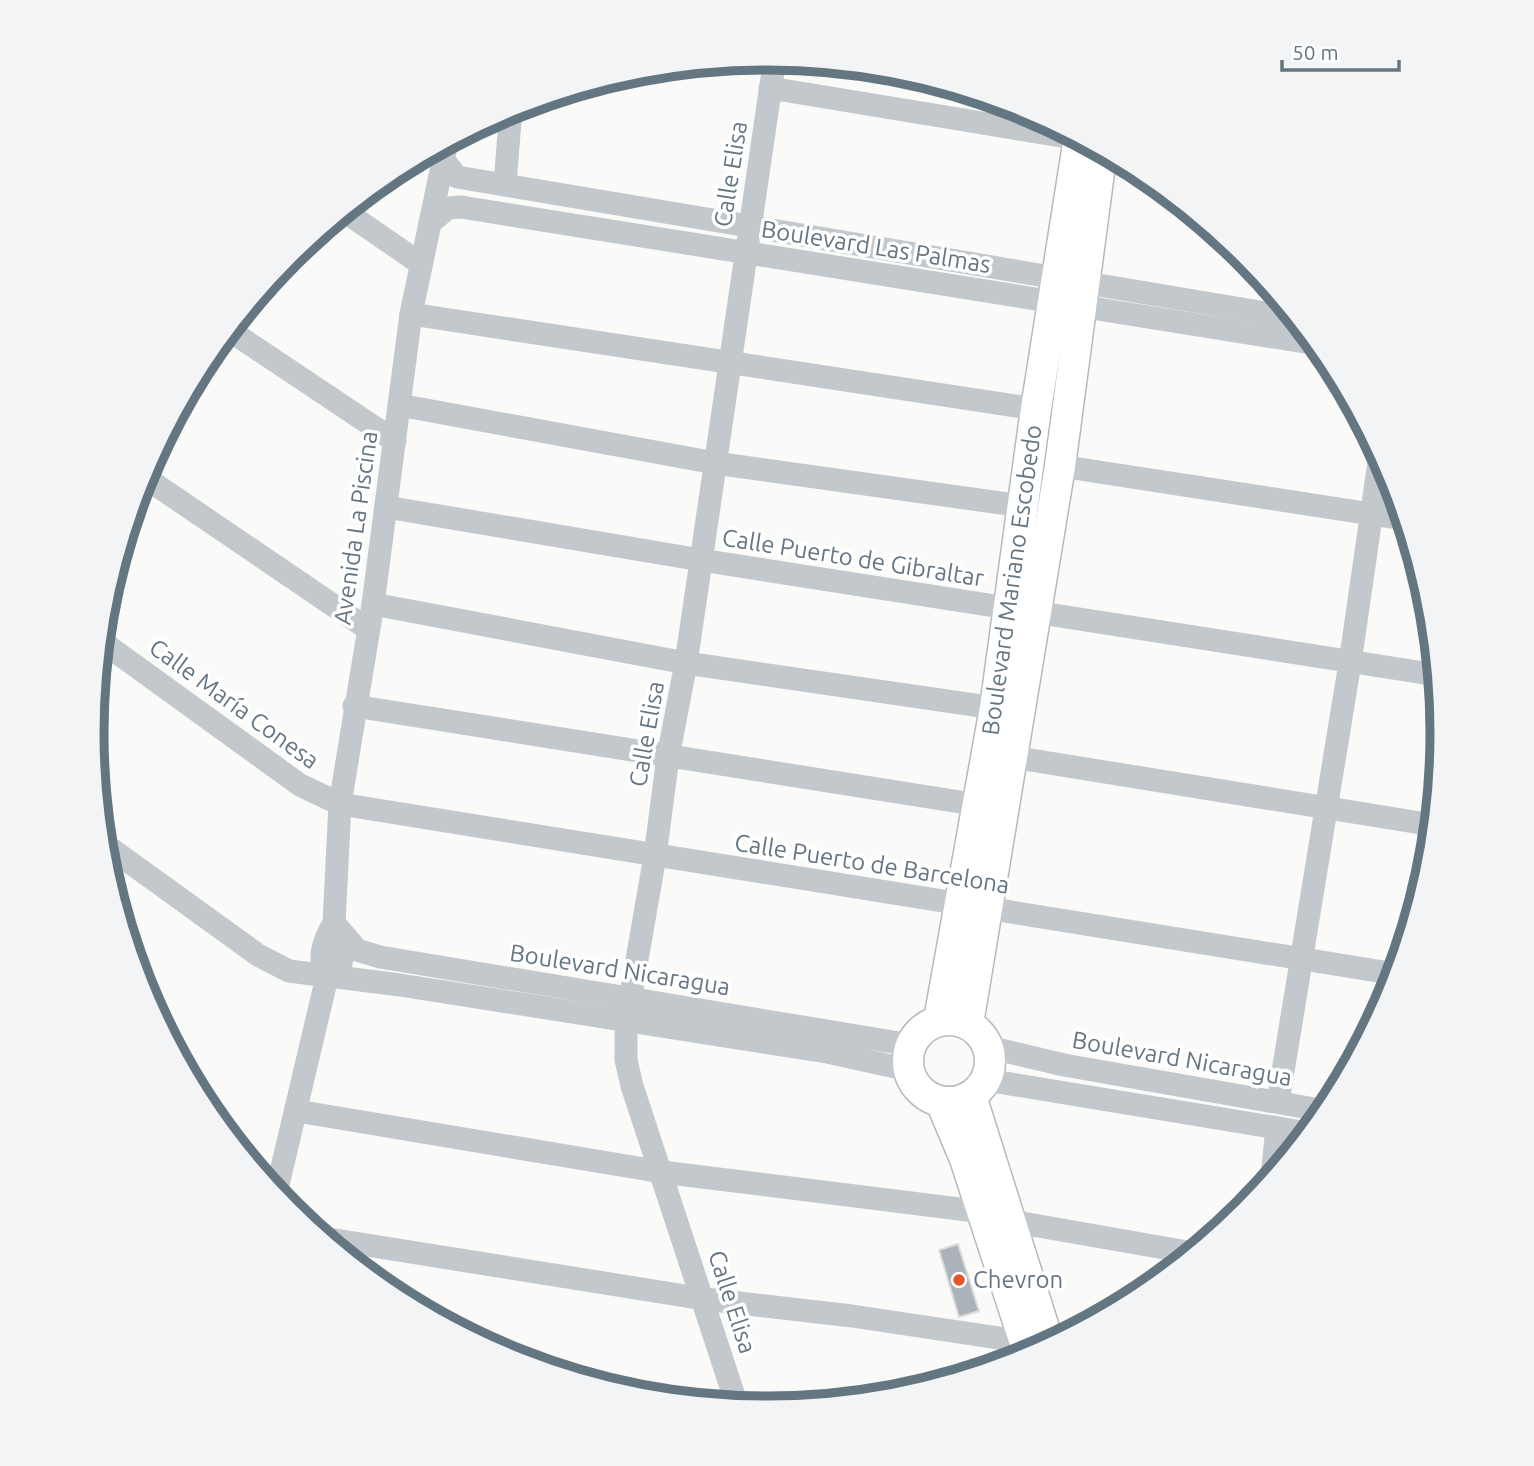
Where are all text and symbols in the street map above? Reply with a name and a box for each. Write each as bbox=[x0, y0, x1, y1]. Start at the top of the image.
scale bar bbox=[1282, 28, 1399, 72]
text: 50 m bbox=[1292, 40, 1339, 64]
street label: Calle Elisa bbox=[709, 119, 752, 229]
street label: Boulevard Las Palmas bbox=[759, 215, 993, 278]
street label: Boulevard Mariano Escobedo bbox=[976, 423, 1047, 737]
street label: Avenida La Piscina bbox=[329, 429, 382, 627]
street label: Calle Puerto de Gibraltar bbox=[720, 523, 986, 592]
street label: Calle María Conesa bbox=[144, 633, 324, 774]
street label: Calle Elisa bbox=[624, 679, 669, 789]
street label: Calle Puerto de Barcelona bbox=[733, 828, 1011, 899]
street label: Boulevard Nicaragua bbox=[508, 939, 732, 1000]
street label: Boulevard Nicaragua bbox=[1070, 1026, 1294, 1091]
street label: Calle Elisa bbox=[703, 1247, 762, 1357]
place label: Chevron bbox=[973, 1266, 1063, 1293]
marker: Chevron bbox=[951, 1272, 967, 1288]

